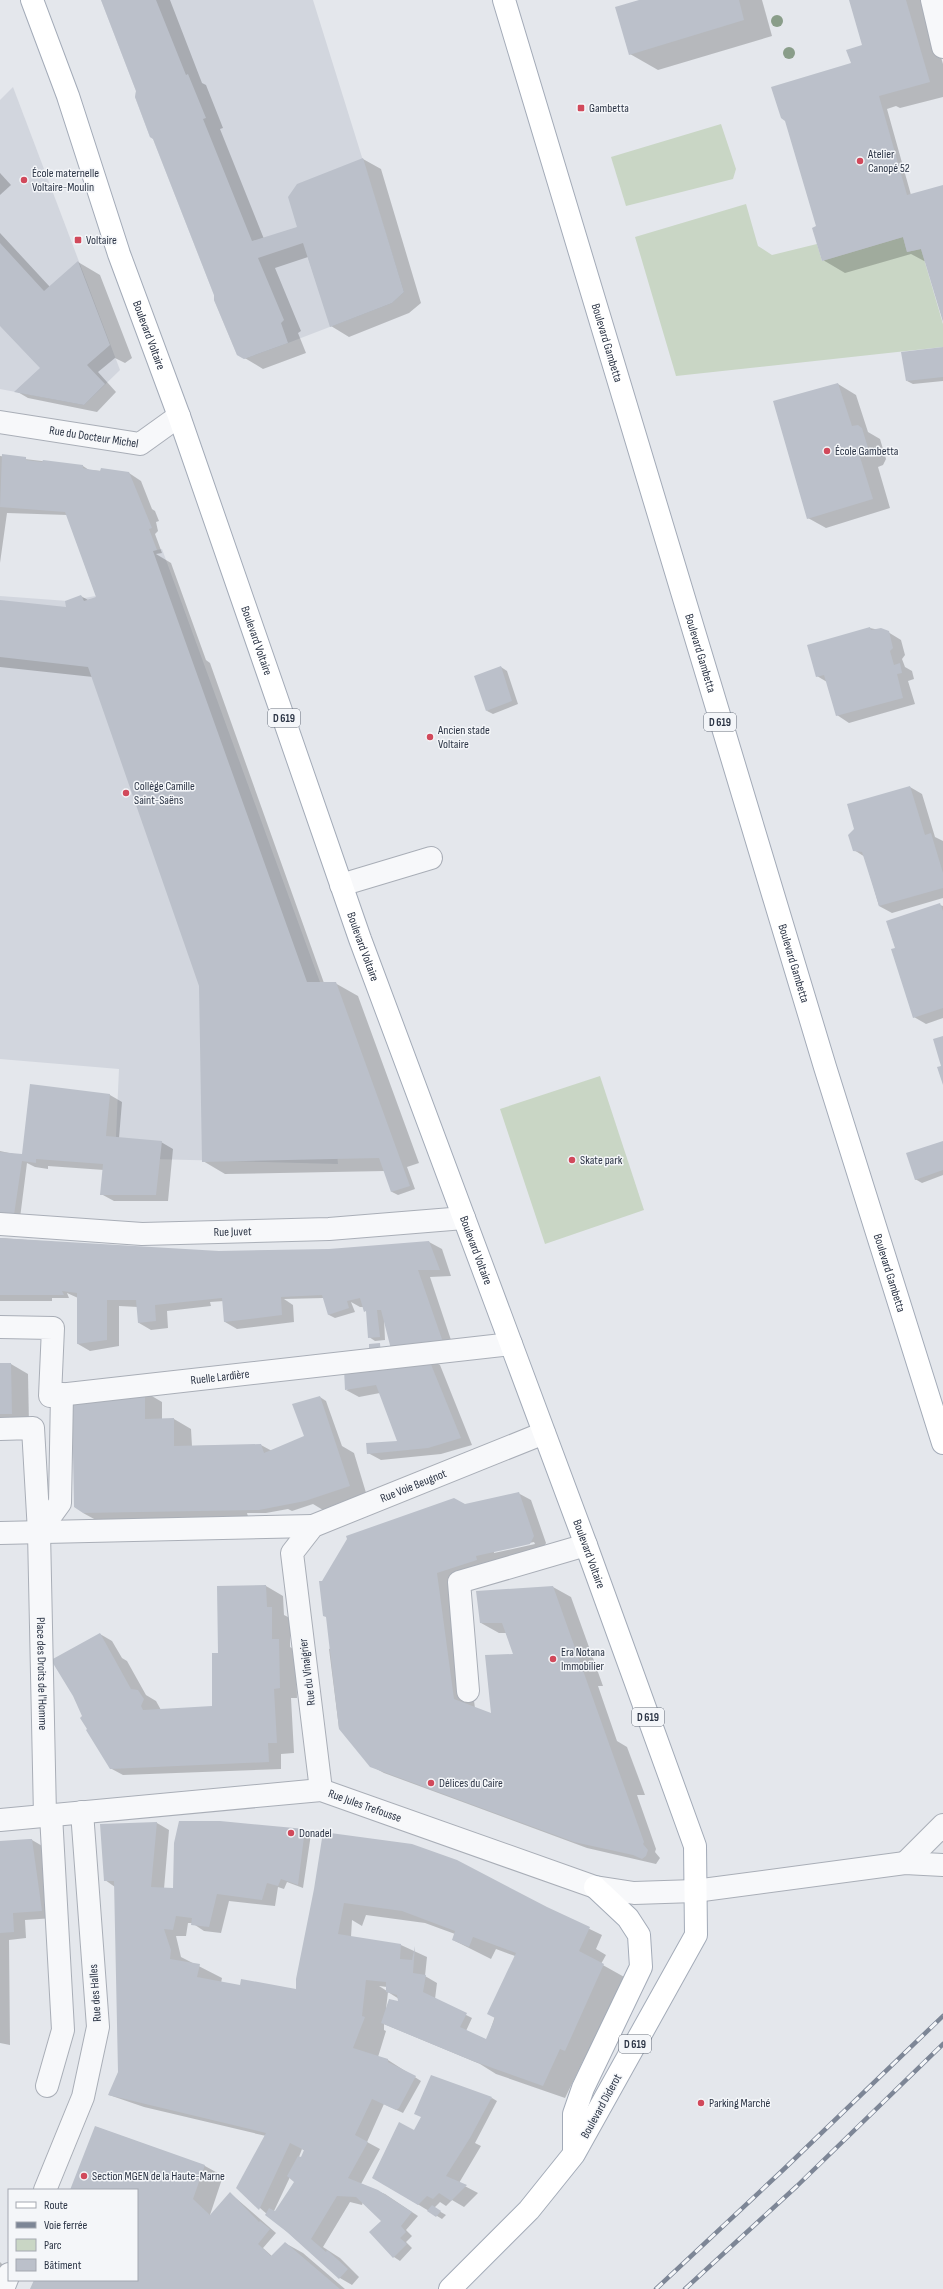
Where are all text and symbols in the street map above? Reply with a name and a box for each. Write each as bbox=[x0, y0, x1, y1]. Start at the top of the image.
place label: Gambetta bbox=[589, 101, 629, 116]
marker: Gambetta bbox=[576, 103, 586, 113]
place label: Atelier Canopé 52 bbox=[867, 147, 910, 176]
marker: Atelier Canopé 52 bbox=[855, 156, 865, 166]
place label: École maternelle Voltaire-Moulin bbox=[32, 166, 99, 195]
marker: École maternelle Voltaire-Moulin bbox=[19, 175, 29, 185]
place label: Voltaire bbox=[86, 233, 117, 248]
marker: Voltaire bbox=[73, 235, 83, 245]
street label: Boulevard Voltaire bbox=[129, 299, 168, 372]
street label: Boulevard Gambetta bbox=[588, 302, 626, 385]
street label: Rue du Docteur Michel bbox=[48, 423, 139, 452]
place label: École Gambetta bbox=[835, 444, 899, 459]
marker: École Gambetta bbox=[822, 446, 832, 456]
street label: Boulevard Voltaire bbox=[237, 604, 275, 678]
street label: Boulevard Gambetta bbox=[681, 612, 719, 695]
road number: D 619 bbox=[268, 709, 300, 727]
road number: D 619 bbox=[704, 713, 736, 731]
place label: Ancien stade Voltaire bbox=[437, 723, 490, 752]
marker: Ancien stade Voltaire bbox=[425, 732, 435, 742]
place label: Collège Camille Saint-Saëns bbox=[134, 779, 195, 808]
marker: Collège Camille Saint-Saëns bbox=[121, 788, 131, 798]
street label: Boulevard Voltaire bbox=[343, 910, 382, 984]
street label: Boulevard Gambetta bbox=[774, 922, 812, 1005]
place label: Skate park bbox=[580, 1153, 623, 1168]
marker: Skate park bbox=[567, 1155, 577, 1165]
street label: Boulevard Voltaire bbox=[456, 1214, 495, 1287]
street label: Rue Juvet bbox=[214, 1224, 252, 1240]
street label: Boulevard Gambetta bbox=[870, 1232, 909, 1315]
street label: Ruelle Lardière bbox=[190, 1367, 250, 1388]
street label: Rue Voie Beugnot bbox=[378, 1466, 449, 1506]
street label: Boulevard Voltaire bbox=[569, 1517, 608, 1591]
street label: Place des Droits de l'Homme bbox=[33, 1617, 50, 1731]
street label: Rue du Vinaigrier bbox=[296, 1637, 319, 1706]
place label: Era Notana Immobilier bbox=[561, 1645, 605, 1674]
marker: Era Notana Immobilier bbox=[548, 1654, 558, 1664]
road number: D 619 bbox=[632, 1708, 664, 1726]
place label: Délices du Caire bbox=[439, 1776, 503, 1791]
marker: Délices du Caire bbox=[426, 1778, 436, 1788]
street label: Rue Jules Trefousse bbox=[326, 1786, 404, 1826]
place label: Donadel bbox=[299, 1826, 332, 1841]
marker: Donadel bbox=[286, 1828, 296, 1838]
street label: Rue des Halles bbox=[86, 1964, 105, 2022]
road number: D 619 bbox=[619, 2035, 651, 2053]
street label: Boulevard Diderot bbox=[578, 2071, 625, 2141]
place label: Parking Marché bbox=[709, 2096, 771, 2111]
marker: Parking Marché bbox=[696, 2098, 706, 2108]
place label: Section MGEN de la Haute-Marne bbox=[92, 2169, 225, 2184]
marker: Section MGEN de la Haute-Marne bbox=[79, 2171, 89, 2181]
legend bbox=[8, 2189, 138, 2281]
text: Route bbox=[44, 2198, 68, 2213]
text: Voie ferrée bbox=[44, 2218, 88, 2233]
text: Parc bbox=[44, 2238, 62, 2253]
text: Bâtiment bbox=[44, 2258, 82, 2273]

